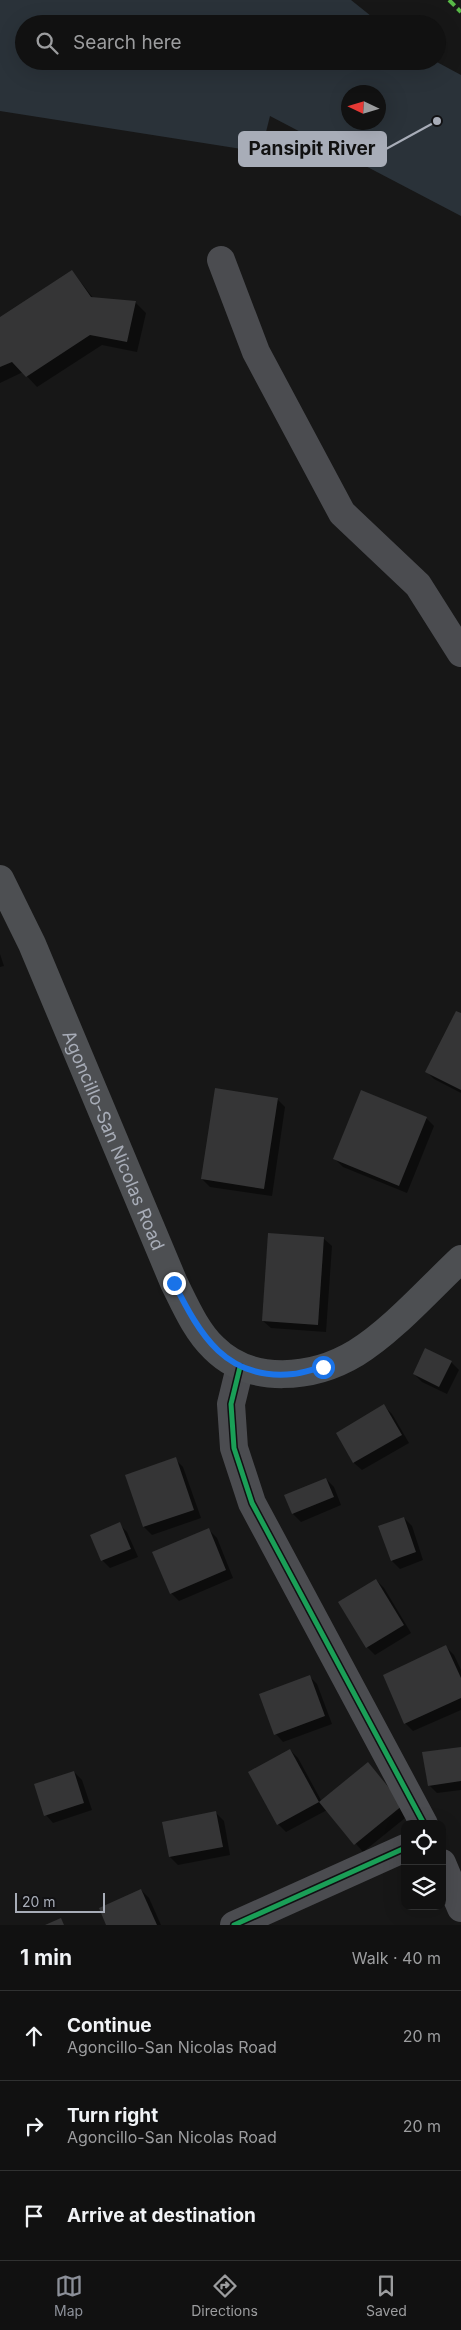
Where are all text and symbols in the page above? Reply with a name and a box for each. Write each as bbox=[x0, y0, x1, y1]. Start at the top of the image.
search box bbox=[15, 15, 446, 70]
icon: search bbox=[33, 29, 61, 57]
text: Search here bbox=[73, 31, 182, 54]
north arrow bbox=[341, 85, 386, 130]
callout: Pansipit River bbox=[239, 132, 386, 166]
text: Pansipit River bbox=[248, 137, 376, 160]
street label: Agoncillo-San Nicolas Road bbox=[59, 1027, 169, 1253]
route end bbox=[163, 1272, 186, 1295]
route start bbox=[312, 1356, 335, 1379]
map controls bbox=[401, 1820, 446, 1910]
button: locate bbox=[401, 1820, 446, 1865]
button: layers bbox=[401, 1865, 446, 1910]
scale bar bbox=[15, 1890, 105, 1913]
text: 20 m bbox=[22, 1893, 56, 1910]
text: 1 min bbox=[20, 1945, 72, 1970]
text: Walk · 40 m bbox=[352, 1948, 441, 1968]
text: Continue bbox=[67, 2014, 152, 2037]
icon: ahead bbox=[20, 2022, 48, 2050]
text: 20 m bbox=[403, 2026, 441, 2046]
text: Agoncillo-San Nicolas Road bbox=[67, 2037, 277, 2057]
text: Turn right bbox=[67, 2104, 158, 2127]
icon: right bbox=[20, 2112, 48, 2140]
text: 20 m bbox=[403, 2116, 441, 2136]
text: Agoncillo-San Nicolas Road bbox=[67, 2127, 277, 2147]
icon: arrive bbox=[20, 2202, 48, 2230]
text: Arrive at destination bbox=[67, 2204, 256, 2227]
tab: Map bbox=[54, 2272, 83, 2319]
tab: Directions bbox=[191, 2272, 258, 2319]
tab: Saved bbox=[366, 2272, 407, 2319]

